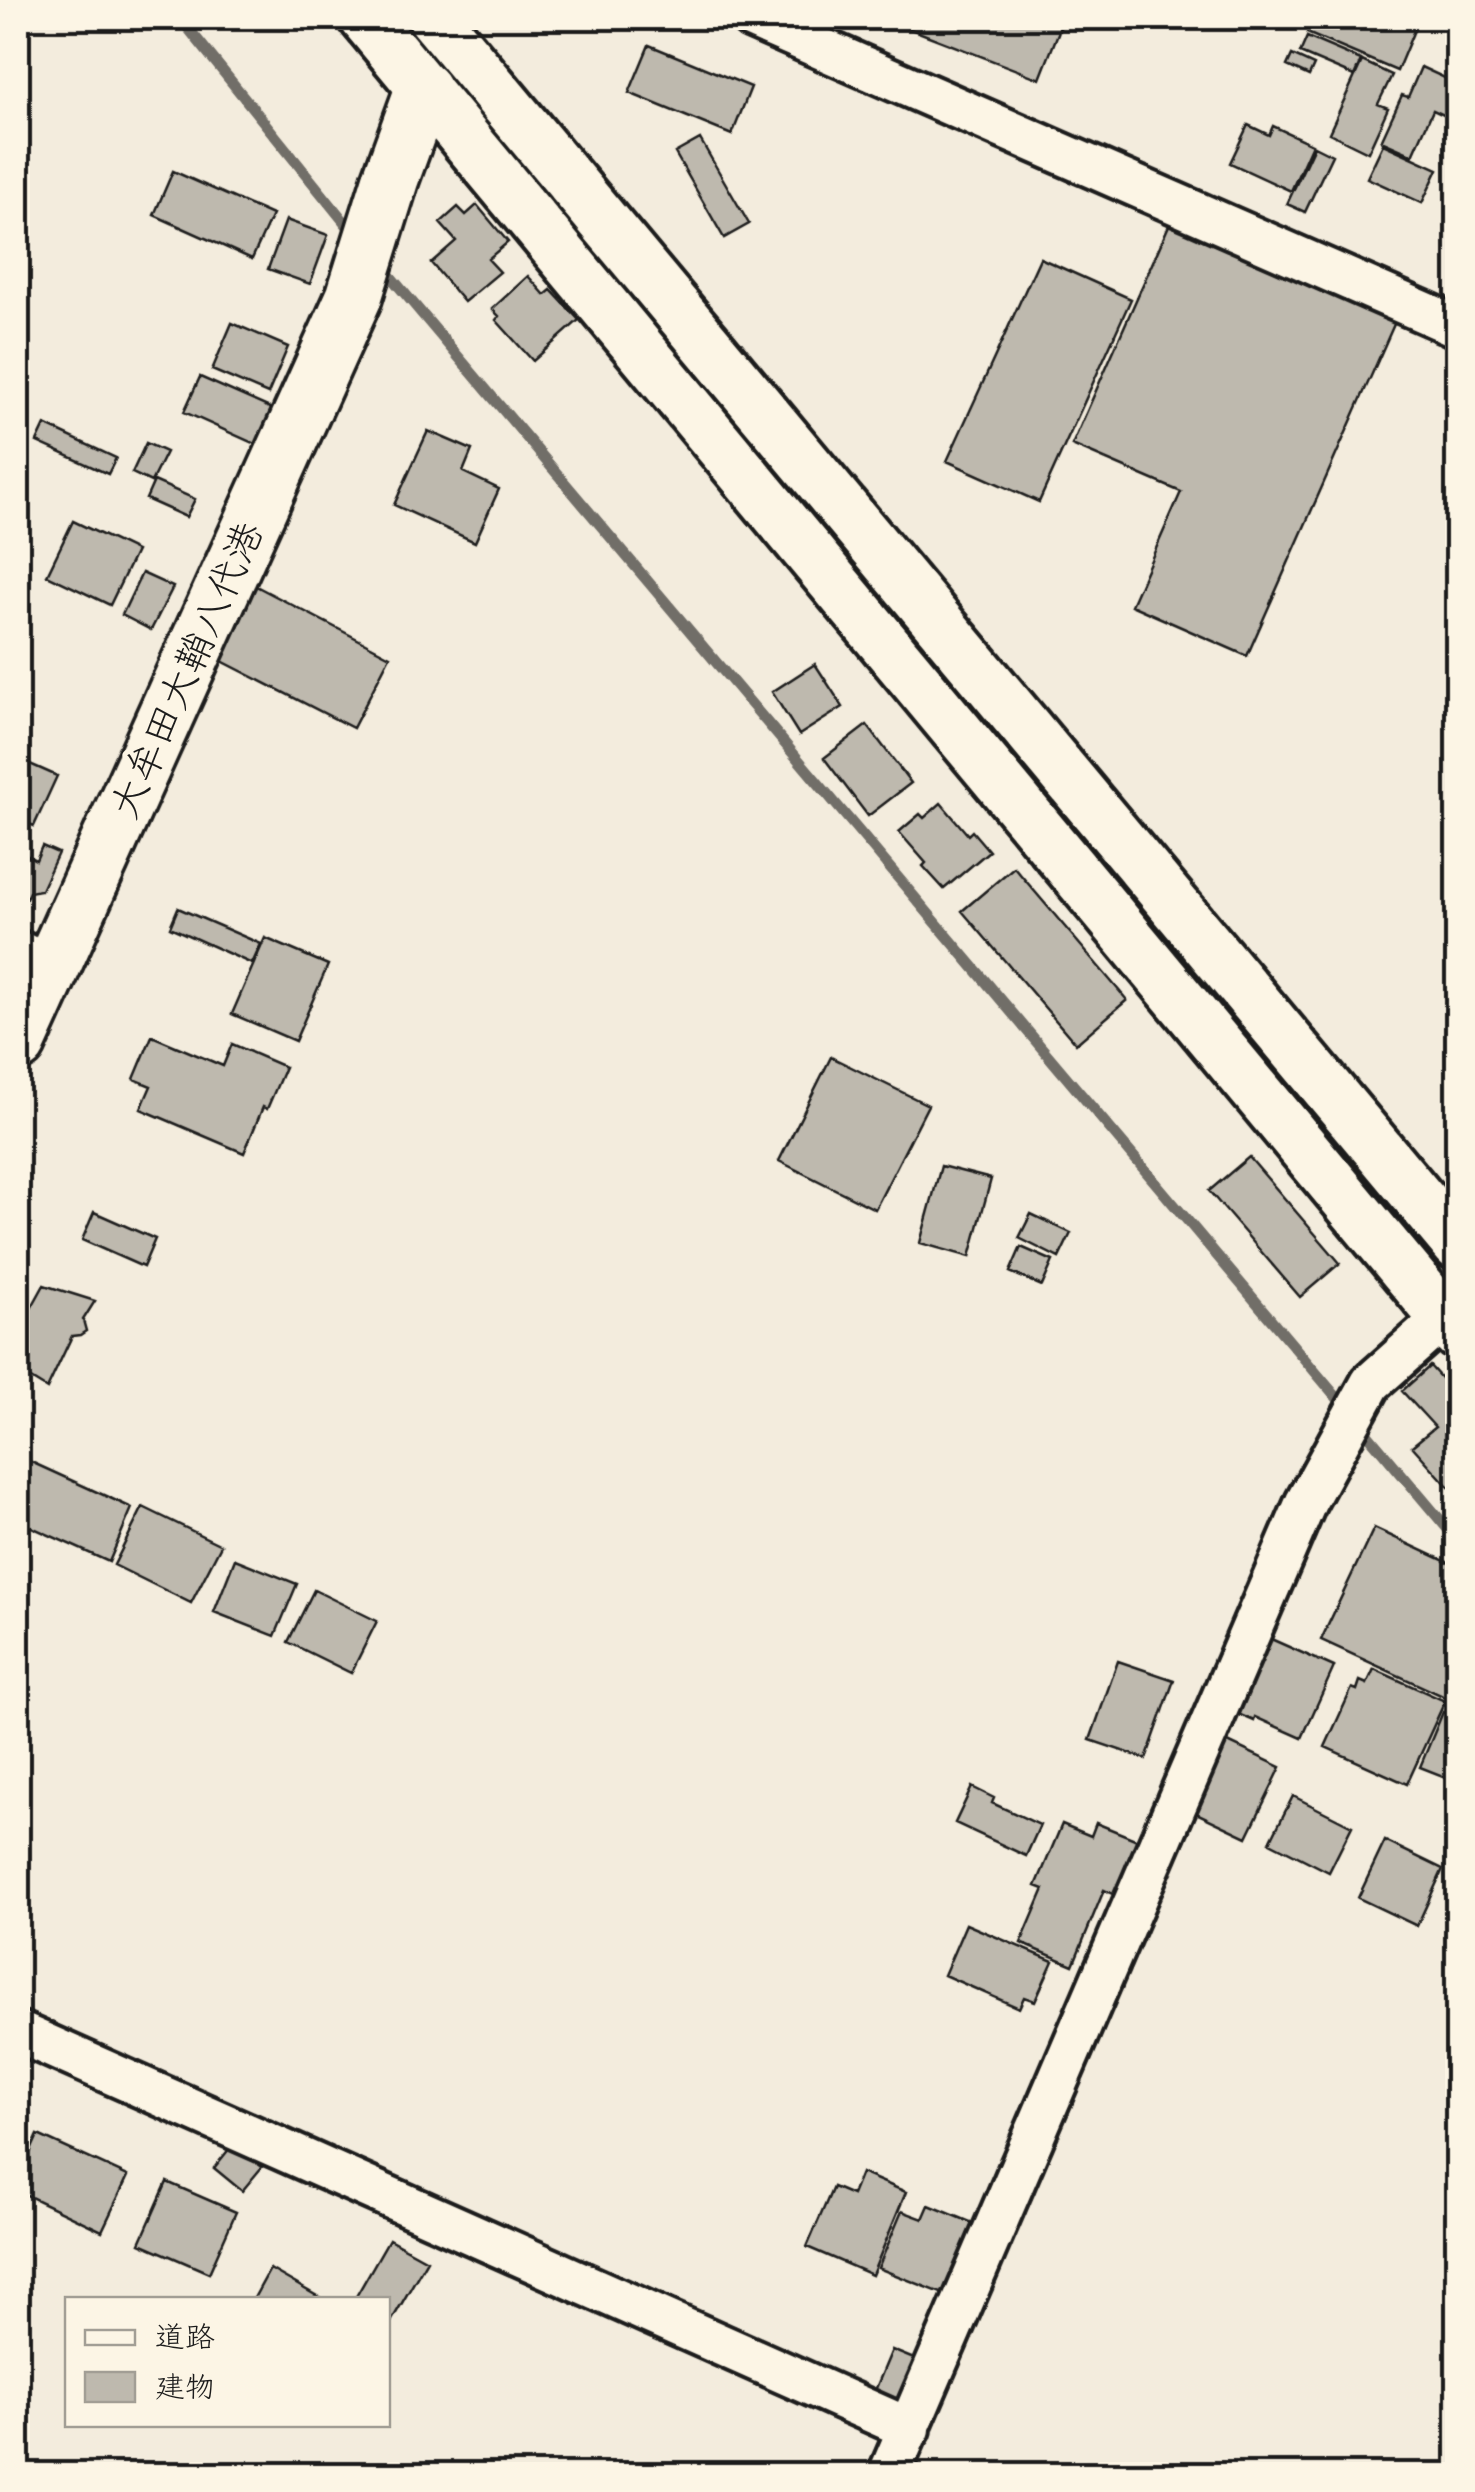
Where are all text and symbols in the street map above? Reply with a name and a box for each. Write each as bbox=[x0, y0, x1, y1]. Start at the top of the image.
street label: 大牟田大鞘八代港 bbox=[98, 514, 282, 830]
legend bbox=[65, 2297, 390, 2427]
text: 道路 bbox=[155, 2318, 215, 2362]
text: 建物 bbox=[155, 2368, 215, 2412]

